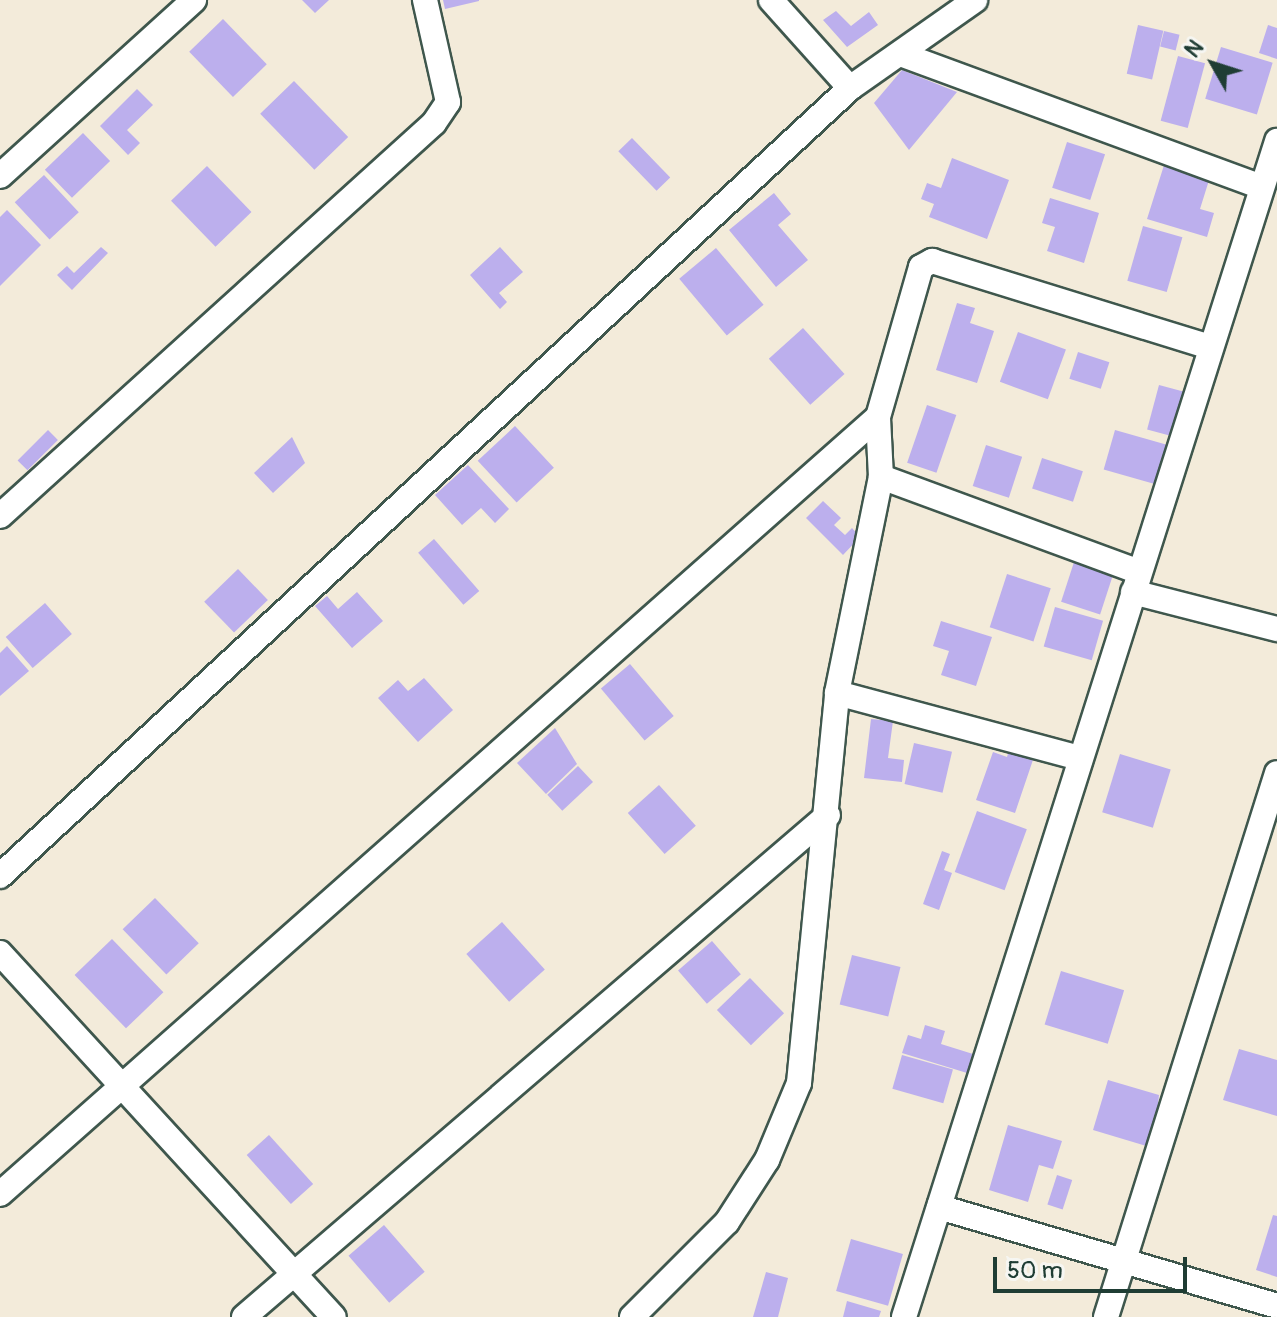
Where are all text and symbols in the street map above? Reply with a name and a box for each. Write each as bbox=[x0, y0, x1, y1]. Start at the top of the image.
north arrow bbox=[1173, 24, 1253, 104]
text: N bbox=[1179, 34, 1210, 63]
scale bar bbox=[997, 1241, 1191, 1291]
text: 50 m bbox=[1007, 1256, 1063, 1285]

